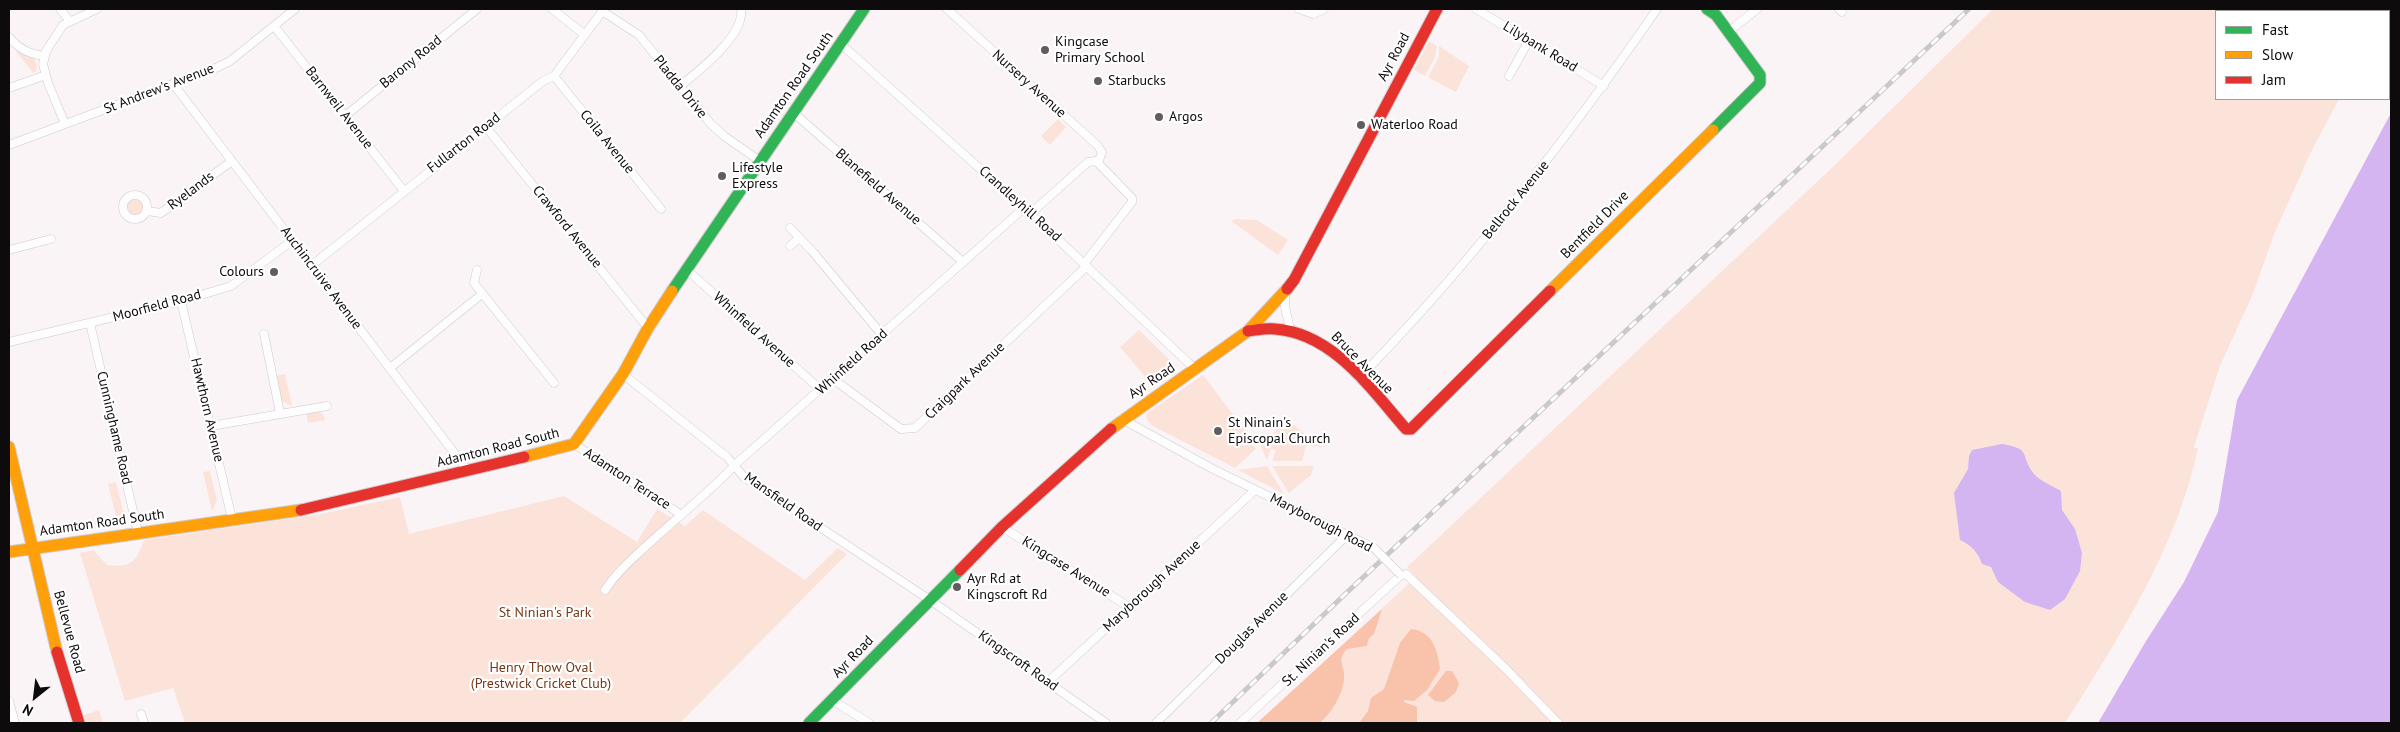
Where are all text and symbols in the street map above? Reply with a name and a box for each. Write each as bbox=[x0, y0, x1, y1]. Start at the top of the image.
legend bbox=[2215, 10, 2390, 100]
street label: Lilybank Road bbox=[1500, 18, 1580, 76]
text: Fast bbox=[2262, 20, 2289, 39]
street label: Adamton Road South bbox=[751, 29, 837, 141]
street label: Ayr Road bbox=[1374, 30, 1414, 84]
street label: Barony Road bbox=[377, 32, 445, 92]
place label: Kingcase Primary School bbox=[1055, 34, 1145, 66]
marker: Kingcase Primary School bbox=[1039, 44, 1051, 56]
text: Slow bbox=[2262, 45, 2293, 64]
street label: Nursery Avenue bbox=[989, 46, 1069, 122]
street label: Pladda Drive bbox=[650, 52, 710, 122]
street label: St Andrew's Avenue bbox=[101, 60, 217, 118]
street label: Barnweil Avenue bbox=[302, 63, 376, 153]
text: Jam bbox=[2262, 70, 2286, 89]
place label: Starbucks bbox=[1108, 73, 1166, 89]
marker: Starbucks bbox=[1092, 75, 1104, 87]
street label: Coila Avenue bbox=[576, 107, 638, 177]
street label: Fullarton Road bbox=[424, 109, 504, 177]
place label: Argos bbox=[1169, 109, 1203, 125]
marker: Argos bbox=[1153, 111, 1165, 123]
place label: Waterloo Road bbox=[1371, 117, 1458, 133]
marker: Waterloo Road bbox=[1355, 119, 1367, 131]
street label: Blanefield Avenue bbox=[832, 145, 924, 229]
street label: Bellrock Avenue bbox=[1479, 157, 1553, 243]
place label: Lifestyle Express bbox=[732, 160, 783, 192]
street label: Crandleyhill Road bbox=[975, 163, 1065, 245]
street label: Ryelands bbox=[165, 168, 217, 214]
marker: Lifestyle Express bbox=[716, 170, 728, 182]
street label: Crawford Avenue bbox=[529, 182, 605, 272]
street label: Bentfield Drive bbox=[1558, 188, 1632, 262]
street label: Auchincruive Avenue bbox=[277, 223, 365, 333]
place label: Colours bbox=[219, 264, 264, 280]
marker: Colours bbox=[268, 266, 280, 278]
street label: Moorfield Road bbox=[111, 286, 203, 326]
street label: Whinfield Avenue bbox=[710, 289, 798, 371]
street label: Whinfield Road bbox=[813, 326, 891, 398]
street label: Bruce Avenue bbox=[1327, 328, 1397, 398]
street label: Craigpark Avenue bbox=[922, 339, 1008, 423]
street label: Hawthorn Avenue bbox=[187, 356, 227, 464]
street label: Ayr Road bbox=[1126, 359, 1178, 403]
street label: Cunninghame Road bbox=[93, 370, 135, 486]
place label: St Ninain's Episcopal Church bbox=[1228, 415, 1330, 448]
street label: Adamton Road South bbox=[435, 425, 561, 471]
marker: St Ninain's Episcopal Church bbox=[1212, 425, 1224, 437]
street label: Adamton Terrace bbox=[580, 445, 674, 513]
street label: Mansfield Road bbox=[741, 469, 825, 535]
street label: Maryborough Road bbox=[1267, 490, 1375, 556]
street label: Adamton Road South bbox=[39, 506, 165, 540]
street label: Kingcase Avenue bbox=[1019, 533, 1113, 601]
street label: Maryborough Avenue bbox=[1100, 537, 1204, 635]
place label: Ayr Rd at Kingscroft Rd bbox=[967, 571, 1047, 604]
marker: Ayr Rd at Kingscroft Rd bbox=[951, 581, 963, 593]
street label: Douglas Avenue bbox=[1212, 588, 1292, 668]
street label: Bellevue Road bbox=[50, 589, 88, 675]
park label: St Ninian's Park bbox=[499, 605, 591, 621]
street label: St. Ninian's Road bbox=[1279, 610, 1363, 690]
street label: Kingscroft Road bbox=[975, 627, 1061, 695]
street label: Ayr Road bbox=[829, 632, 877, 682]
park label: Henry Thow Oval (Prestwick Cricket Club) bbox=[471, 660, 611, 692]
north arrow bbox=[10, 672, 60, 722]
text: N bbox=[19, 700, 36, 720]

